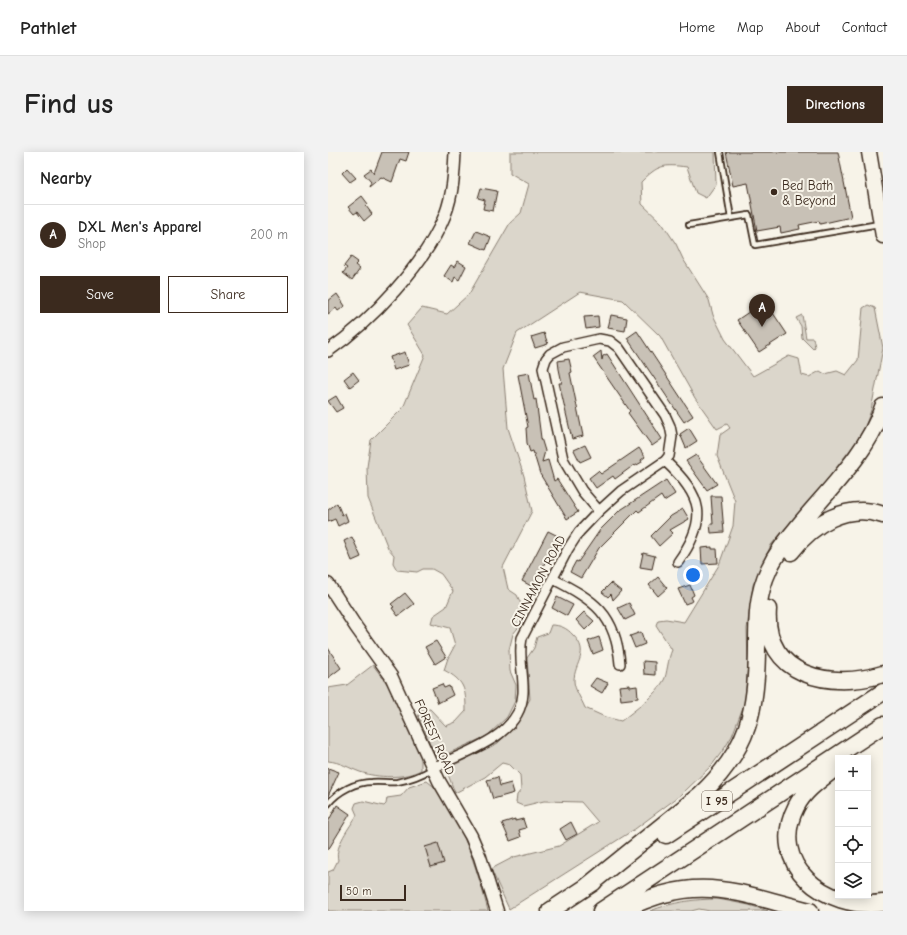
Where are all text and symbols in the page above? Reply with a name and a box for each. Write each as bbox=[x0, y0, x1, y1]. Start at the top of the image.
text: Pathlet bbox=[20, 17, 76, 39]
text: Home bbox=[679, 19, 715, 36]
text: Map bbox=[737, 19, 763, 36]
text: About bbox=[785, 19, 820, 36]
text: Contact bbox=[842, 19, 887, 36]
button: Directions bbox=[787, 86, 883, 123]
text: Find us bbox=[24, 88, 113, 120]
text: Nearby bbox=[40, 169, 91, 188]
place label: Bed Bath & Beyond bbox=[782, 178, 836, 208]
marker: Bed Bath & Beyond bbox=[769, 187, 779, 197]
text: DXL Men's Apparel bbox=[78, 218, 201, 236]
text: A bbox=[49, 227, 57, 242]
text: 200 m bbox=[250, 227, 288, 242]
text: Shop bbox=[78, 236, 106, 251]
button: Save bbox=[40, 276, 160, 313]
button: Share bbox=[168, 276, 288, 313]
pin: A bbox=[749, 294, 775, 327]
street label: CINNAMON ROAD bbox=[508, 533, 568, 629]
your location bbox=[683, 565, 703, 585]
street label: FOREST ROAD bbox=[412, 697, 458, 777]
map controls bbox=[835, 755, 871, 899]
button: + bbox=[835, 755, 871, 791]
road number: I 95 bbox=[702, 791, 732, 811]
button: − bbox=[835, 791, 871, 827]
button: locate bbox=[835, 827, 871, 863]
button: layers bbox=[835, 863, 871, 899]
scale bar bbox=[340, 883, 406, 902]
text: 50 m bbox=[346, 885, 371, 898]

